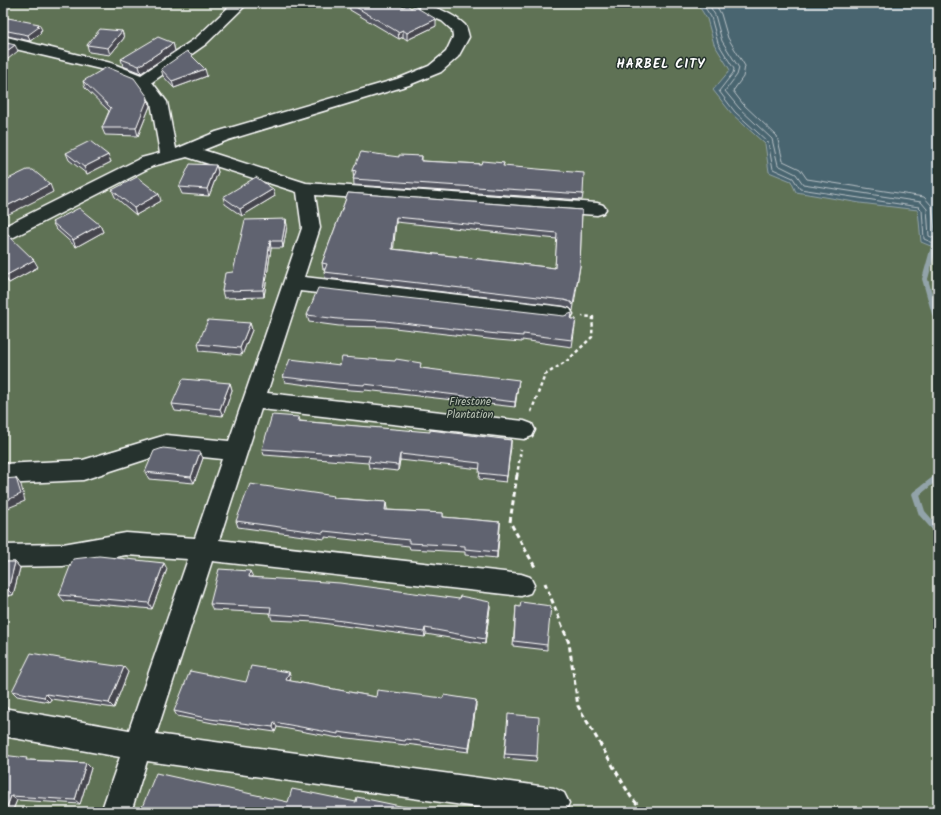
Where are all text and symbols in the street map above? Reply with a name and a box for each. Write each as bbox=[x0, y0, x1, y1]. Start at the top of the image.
district label: HARBEL CITY bbox=[616, 54, 706, 75]
park label: Firestone Plantation bbox=[447, 393, 494, 424]

